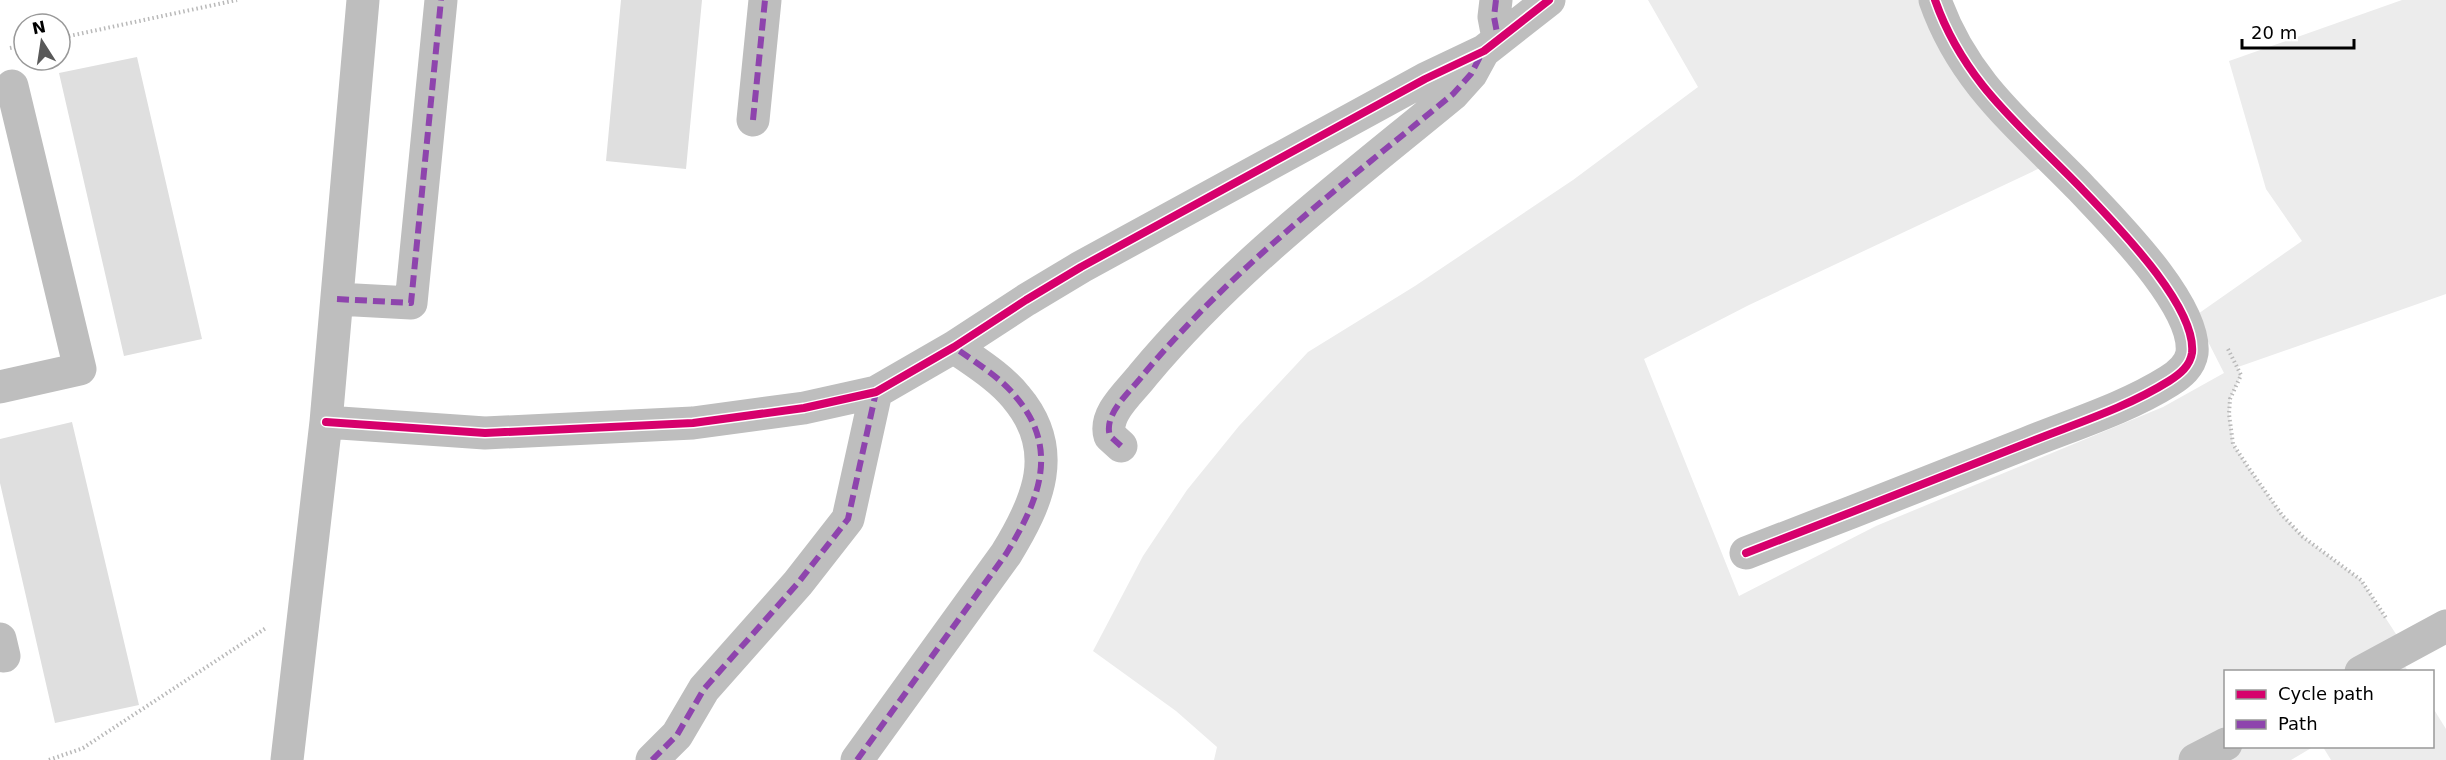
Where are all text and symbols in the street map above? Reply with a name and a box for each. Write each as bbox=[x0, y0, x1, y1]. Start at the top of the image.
north arrow bbox=[12, 12, 72, 72]
scale bar bbox=[2242, 12, 2354, 50]
text: N bbox=[30, 17, 48, 39]
text: 20 m bbox=[2251, 22, 2297, 43]
legend bbox=[2224, 670, 2434, 748]
text: Cycle path bbox=[2278, 683, 2374, 704]
text: Path bbox=[2278, 713, 2318, 734]

